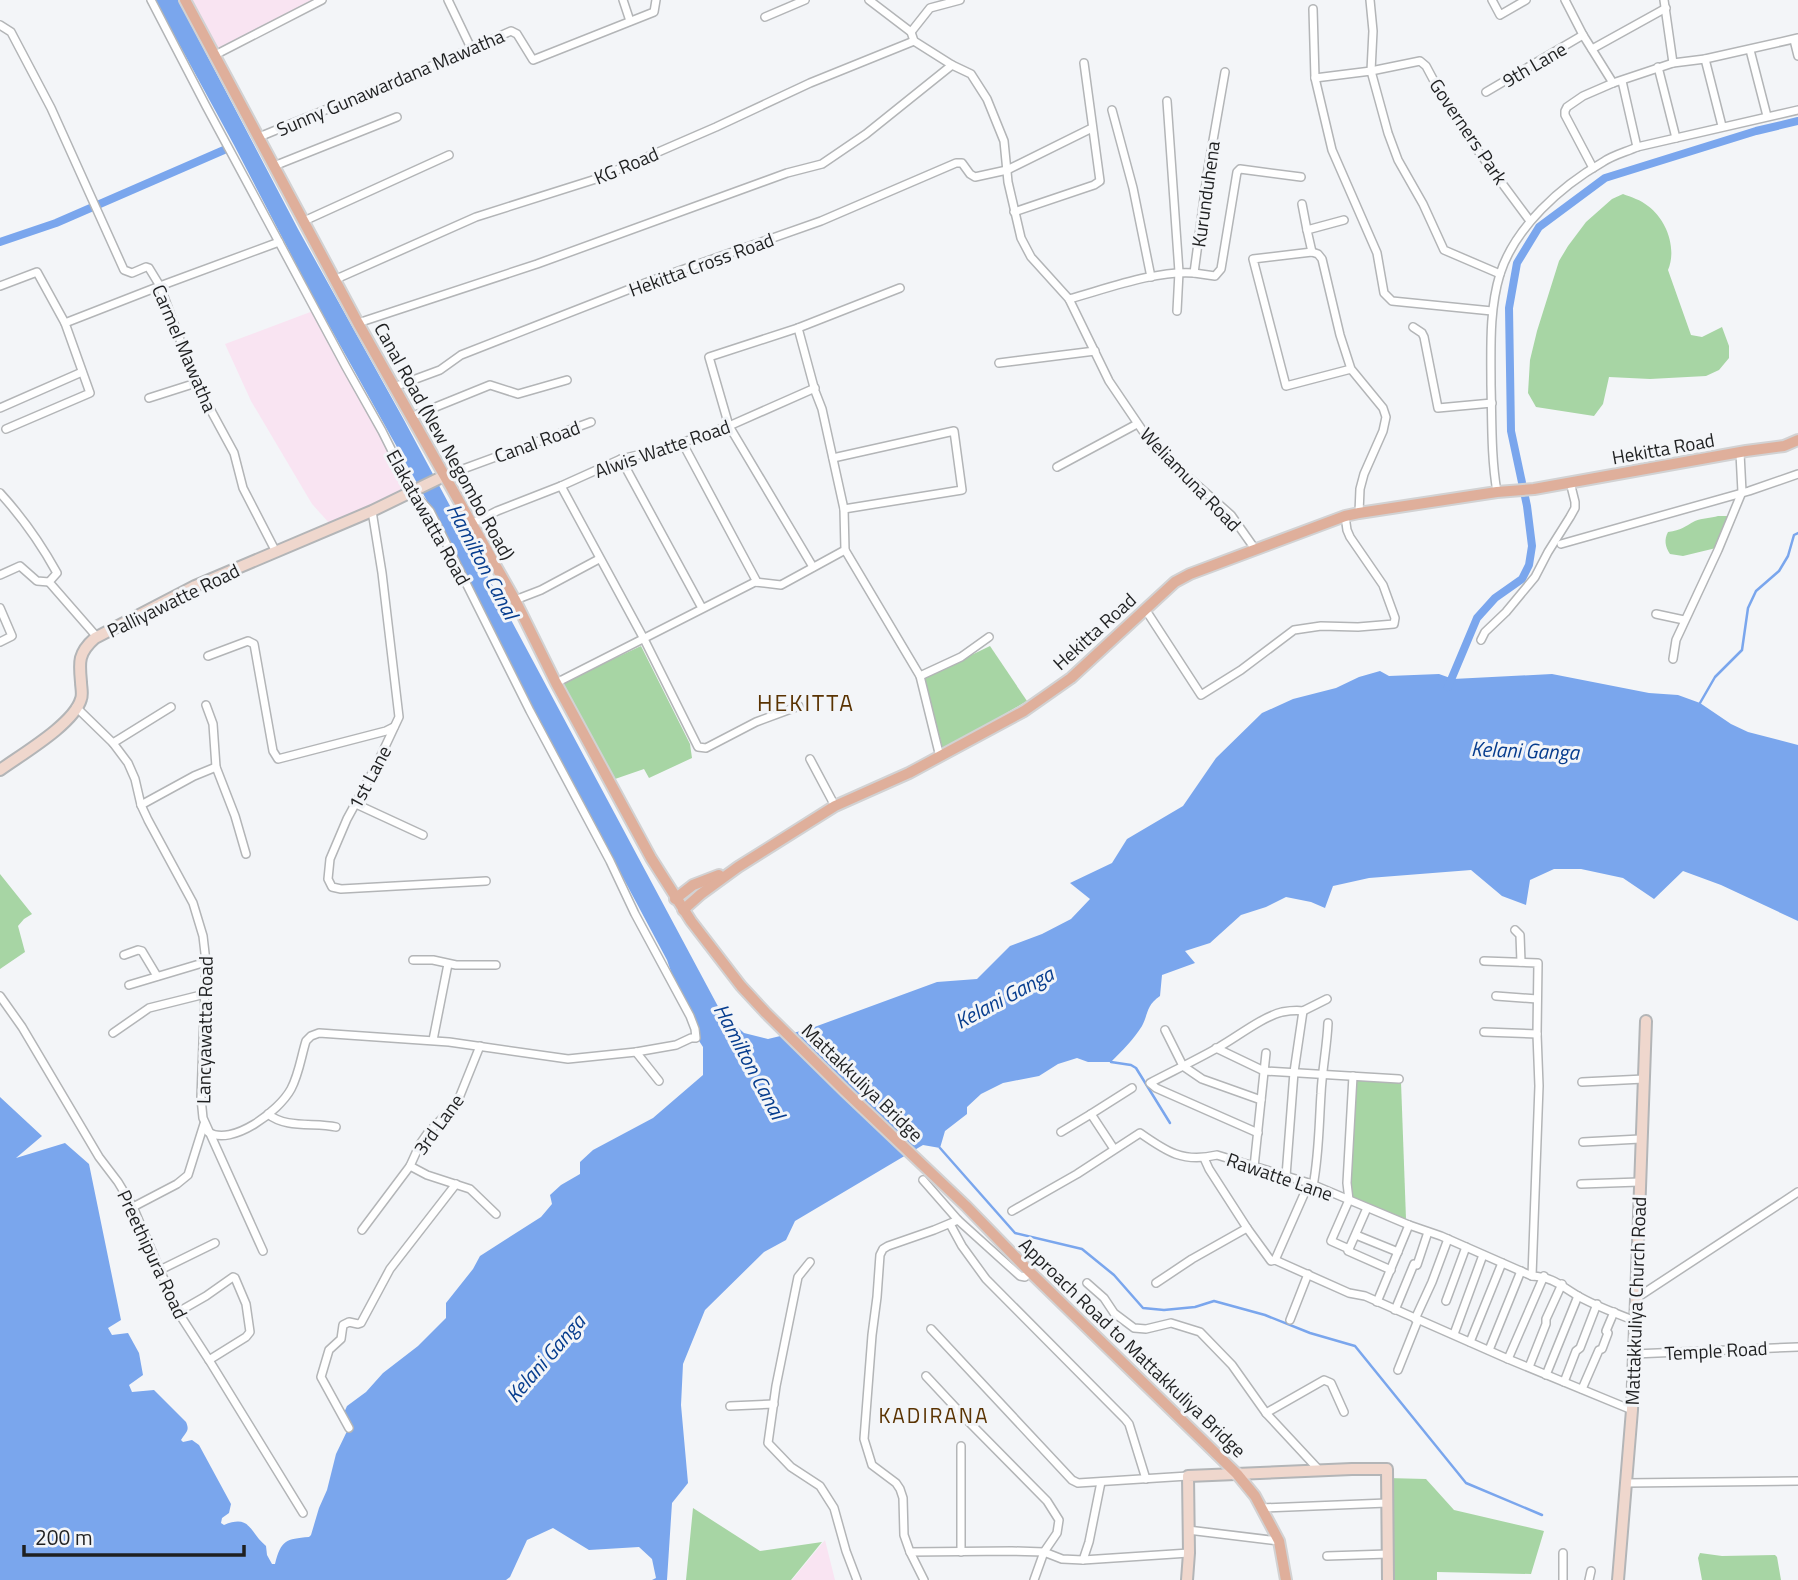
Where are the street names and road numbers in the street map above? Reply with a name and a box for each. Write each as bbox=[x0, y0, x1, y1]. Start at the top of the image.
street label: Sunny Gunawardana Mawatha bbox=[272, 21, 509, 143]
street label: 9th Lane bbox=[1496, 34, 1572, 94]
street label: Governers Park bbox=[1423, 72, 1515, 190]
street label: KG Road bbox=[589, 138, 663, 192]
street label: Kurunduhena bbox=[1183, 138, 1227, 249]
street label: Hekitta Cross Road bbox=[624, 224, 778, 304]
street label: Carmel Mawatha bbox=[145, 280, 225, 417]
street label: Canal Road (New Negombo Road) bbox=[367, 317, 523, 565]
street label: Alwis Watte Road bbox=[590, 411, 734, 485]
street label: Canal Road bbox=[490, 412, 584, 470]
street label: Weliamuna Road bbox=[1134, 420, 1248, 538]
street label: Hekitta Road bbox=[1609, 425, 1717, 471]
street label: Elakatawatta Road bbox=[380, 444, 478, 590]
street label: Palliyawatte Road bbox=[102, 555, 244, 645]
street label: Hekitta Road bbox=[1046, 586, 1142, 676]
street label: 1st Lane bbox=[340, 740, 398, 814]
street label: Lancyawatta Road bbox=[188, 956, 220, 1104]
street label: Mattakkuliya Bridge bbox=[795, 1016, 931, 1148]
street label: 3rd Lane bbox=[406, 1087, 470, 1161]
street label: Rawatte Lane bbox=[1223, 1144, 1337, 1208]
street label: Preethipura Road bbox=[110, 1185, 196, 1323]
street label: Mattakkuliya Church Road bbox=[1617, 1196, 1653, 1406]
street label: Approach Road to Mattakkuliya Bridge bbox=[1013, 1230, 1253, 1464]
street label: Temple Road bbox=[1664, 1333, 1768, 1367]

